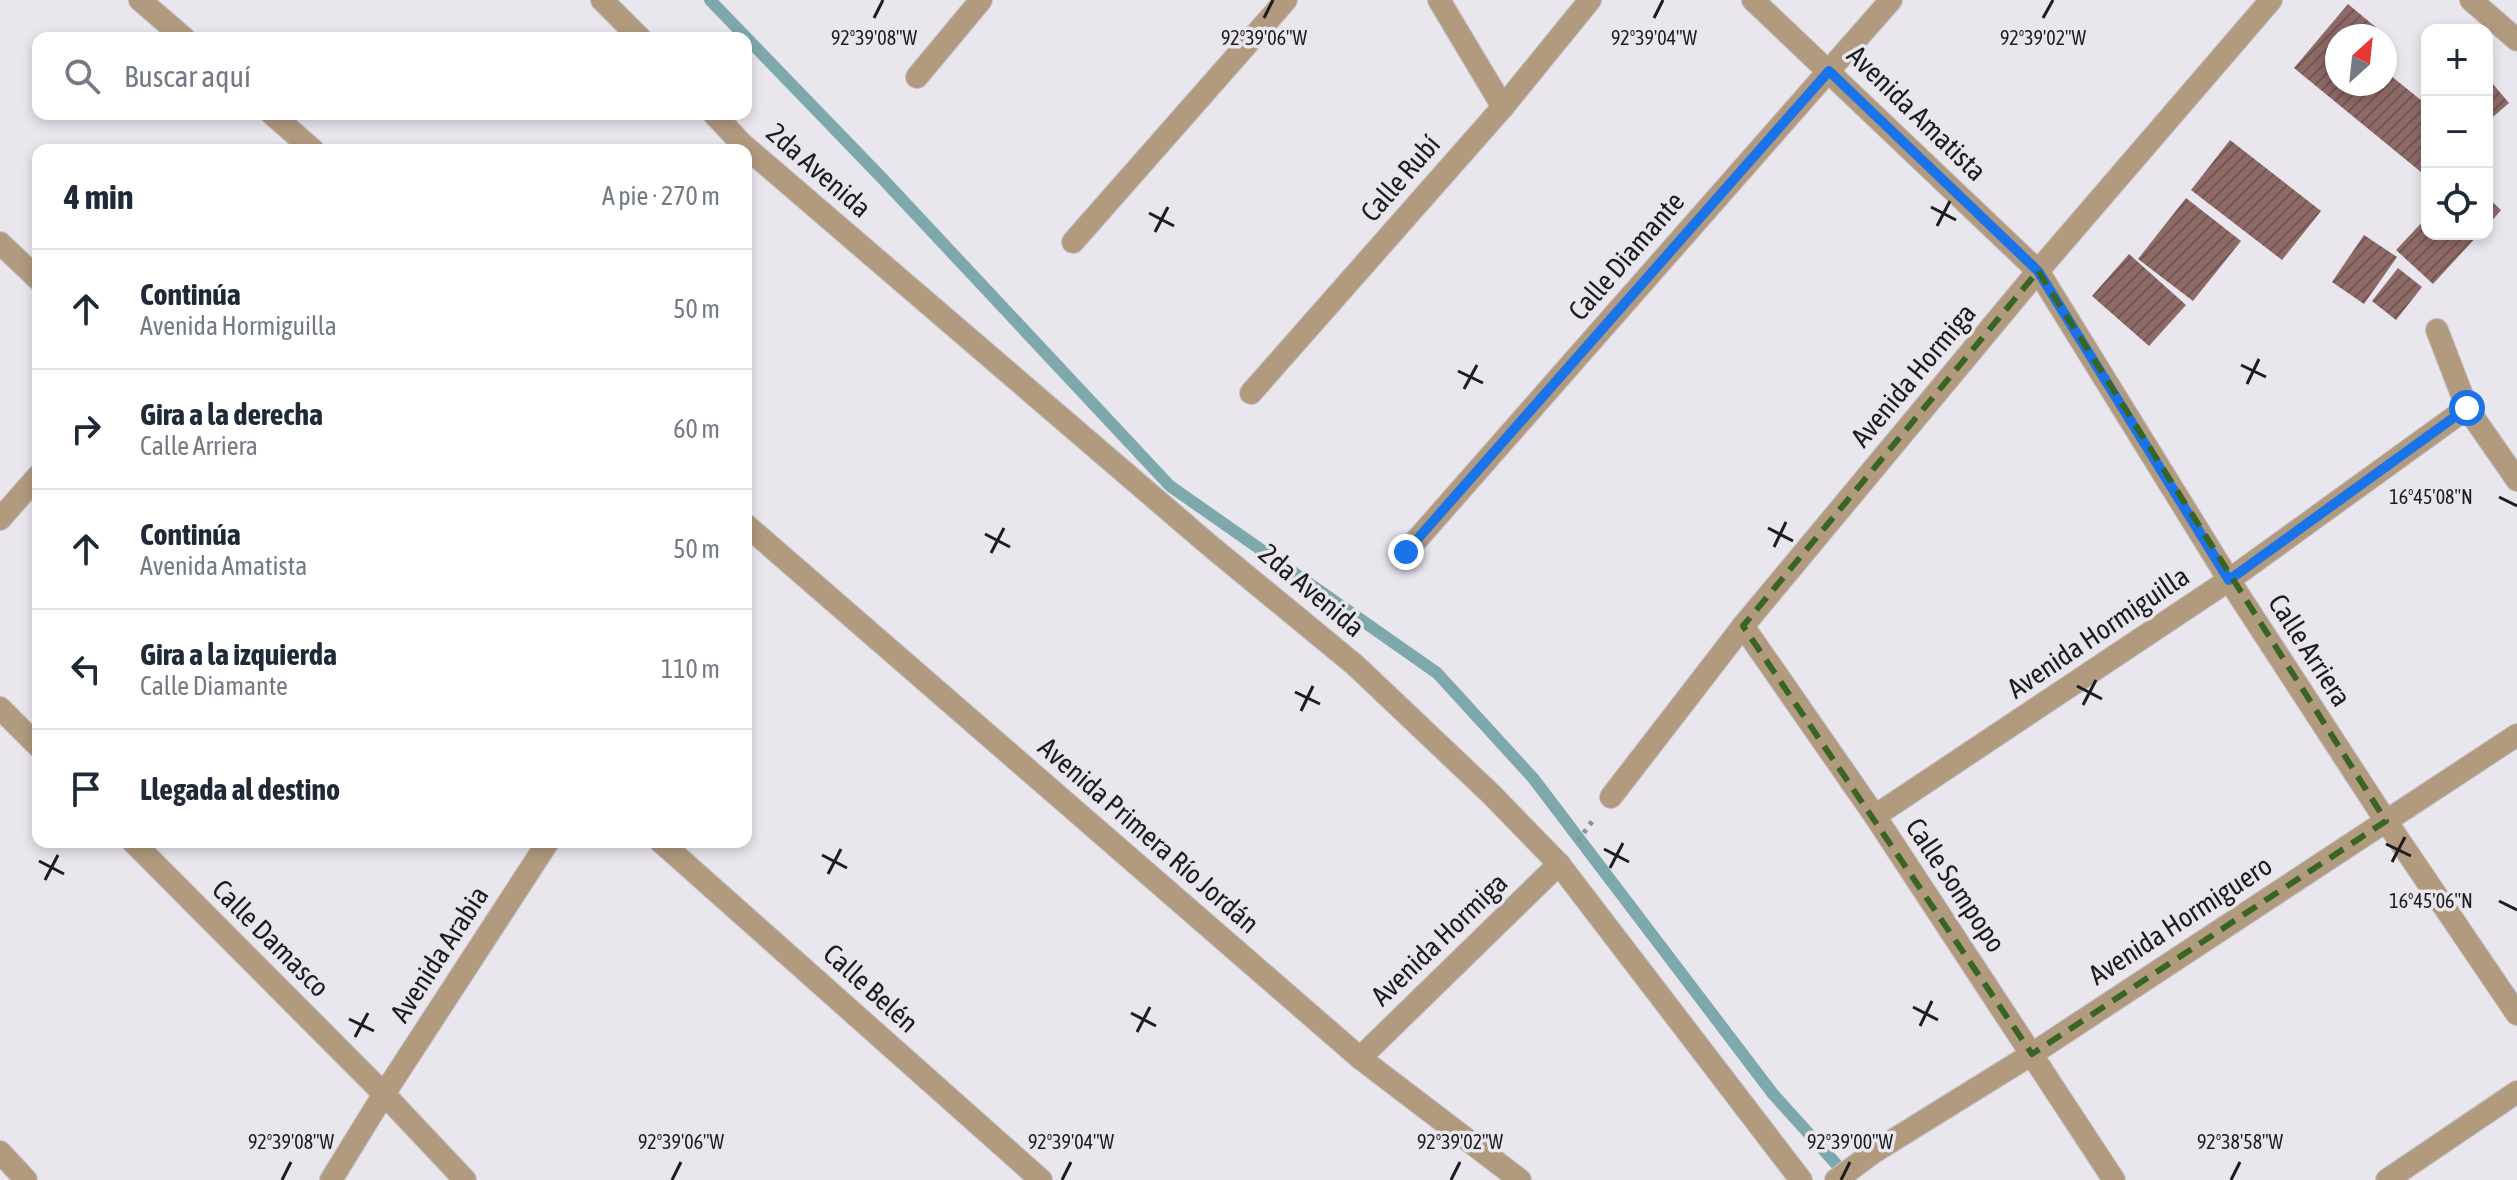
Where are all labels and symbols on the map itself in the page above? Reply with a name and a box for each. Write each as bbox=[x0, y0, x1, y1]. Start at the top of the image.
north arrow bbox=[2325, 24, 2397, 96]
text: 92°39'08"W bbox=[831, 26, 918, 49]
text: 92°39'06"W bbox=[1221, 26, 1308, 49]
text: 92°39'04"W bbox=[1611, 26, 1698, 49]
text: 92°39'02"W bbox=[2000, 26, 2087, 49]
street label: Avenida Amatista bbox=[1841, 39, 1993, 187]
street label: 2da Avenida bbox=[760, 116, 878, 224]
street label: Calle Rubí bbox=[1354, 128, 1446, 228]
street label: Calle Diamante bbox=[1562, 185, 1690, 327]
street label: Avenida Hormiga bbox=[1844, 297, 1982, 453]
route start bbox=[2449, 390, 2485, 426]
text: 16°45'08"N bbox=[2389, 485, 2473, 508]
route end bbox=[1388, 534, 1424, 570]
street label: 2da Avenida bbox=[1253, 537, 1371, 643]
street label: Avenida Hormiguilla bbox=[2001, 559, 2195, 705]
street label: Calle Arriera bbox=[2262, 588, 2358, 712]
street label: Avenida Primera Río Jordán bbox=[1032, 731, 1266, 939]
street label: Calle Sompopo bbox=[1899, 812, 2013, 958]
street label: Avenida Hormiguero bbox=[2082, 849, 2278, 991]
street label: Avenida Hormiga bbox=[1364, 866, 1514, 1012]
street label: Calle Damasco bbox=[206, 873, 336, 1003]
street label: Avenida Arabia bbox=[383, 880, 495, 1028]
text: 16°45'06"N bbox=[2389, 889, 2473, 912]
street label: Calle Belén bbox=[817, 937, 925, 1039]
text: 92°39'08"W bbox=[248, 1130, 335, 1153]
text: 92°39'06"W bbox=[638, 1130, 725, 1153]
text: 92°39'04"W bbox=[1028, 1130, 1115, 1153]
text: 92°39'02"W bbox=[1417, 1130, 1504, 1153]
text: 92°39'00"W bbox=[1807, 1130, 1894, 1153]
text: 92°38'58"W bbox=[2197, 1130, 2284, 1153]

